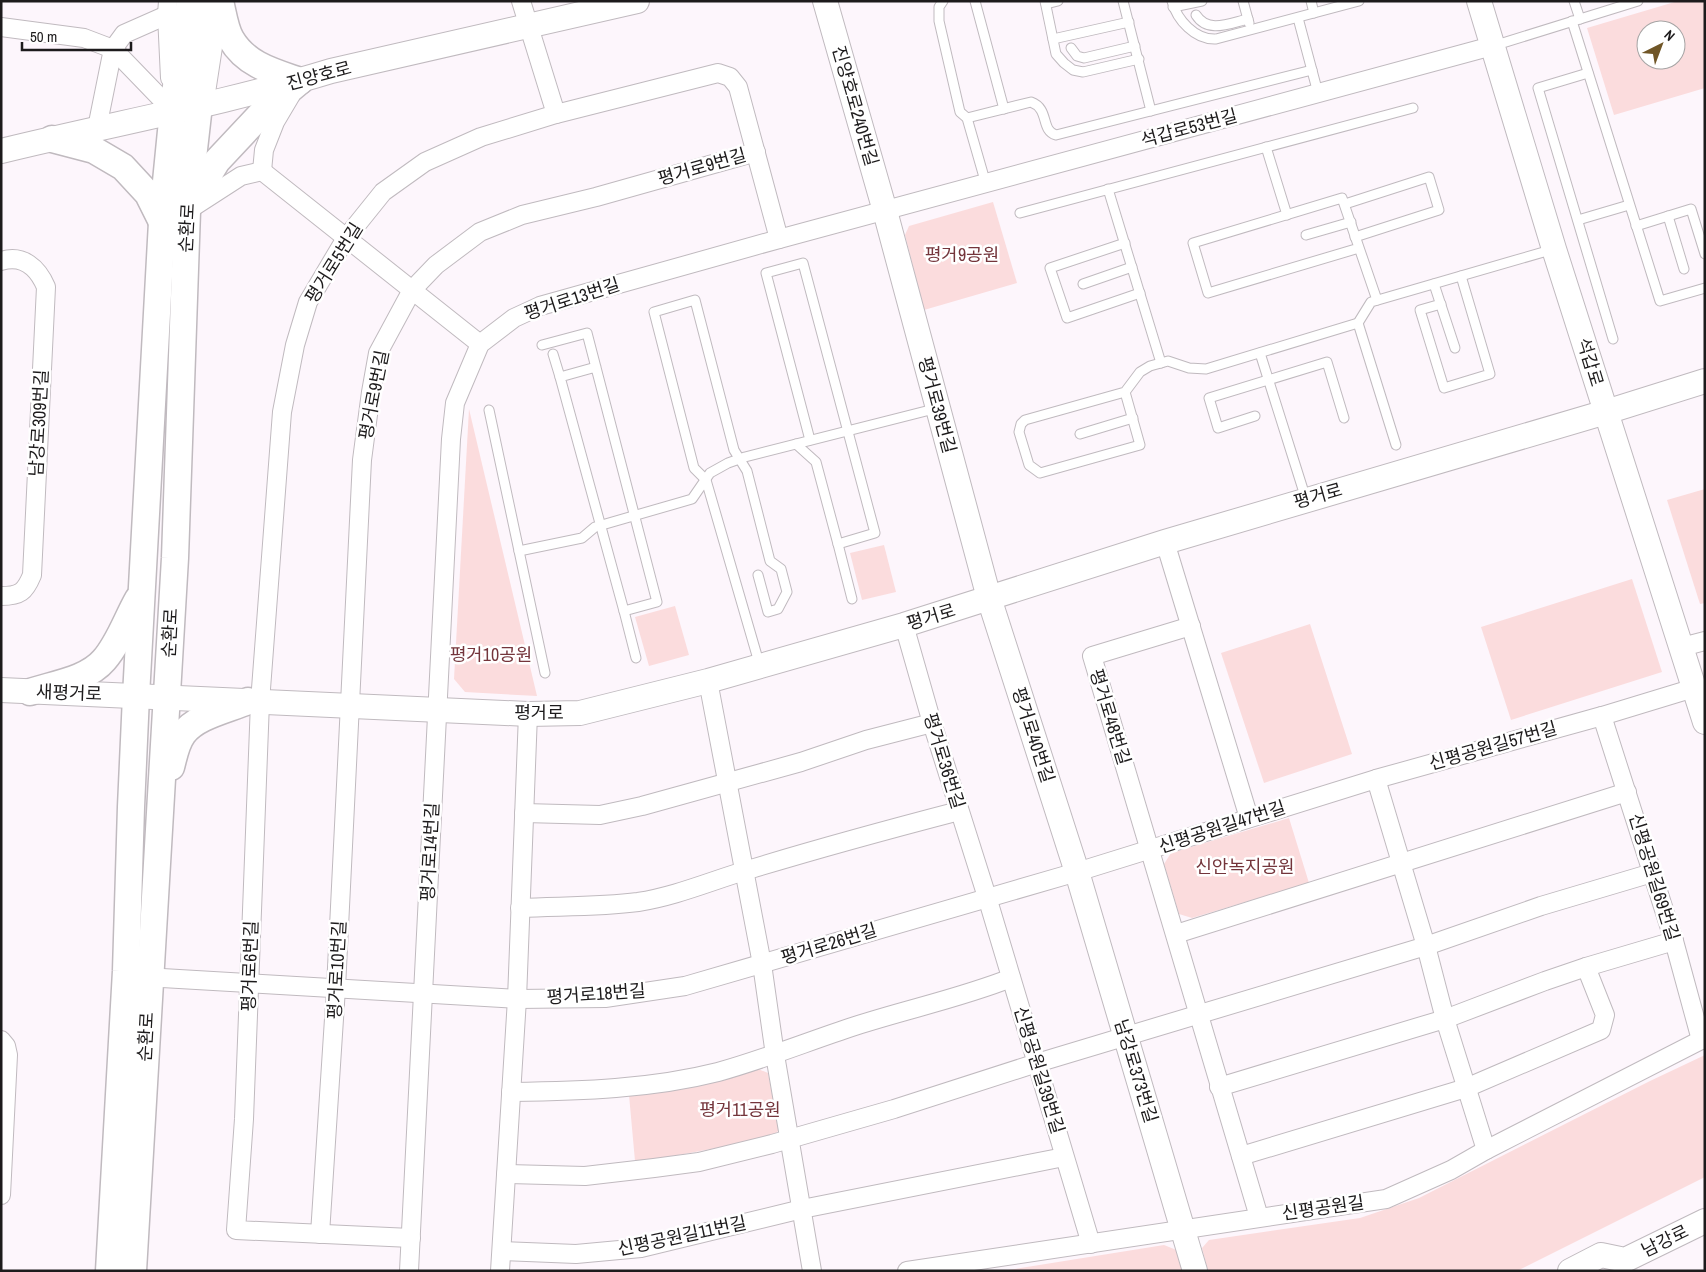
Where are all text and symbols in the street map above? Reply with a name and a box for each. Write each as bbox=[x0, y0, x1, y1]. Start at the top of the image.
scale bar bbox=[22, 20, 131, 52]
north arrow bbox=[1636, 20, 1686, 70]
text: 50 m bbox=[30, 26, 57, 47]
text: N bbox=[1661, 26, 1679, 45]
street label: 진양호로240번길 bbox=[826, 43, 885, 169]
street label: 진양호로 bbox=[284, 55, 354, 96]
street label: 석갑로53번길 bbox=[1138, 103, 1240, 152]
street label: 평거로9번길 bbox=[655, 142, 749, 191]
street label: 순환로 bbox=[173, 203, 200, 253]
street label: 평거로5번길 bbox=[299, 218, 368, 308]
park label: 평거9공원 bbox=[925, 242, 999, 267]
street label: 평거로13번길 bbox=[521, 271, 623, 326]
street label: 석갑로 bbox=[1571, 334, 1610, 389]
street label: 평거로9번길 bbox=[353, 348, 394, 442]
street label: 평거로39번길 bbox=[913, 354, 962, 456]
street label: 남강로309번길 bbox=[23, 369, 54, 477]
street label: 평거로 bbox=[1291, 477, 1345, 514]
street label: 평거로 bbox=[903, 597, 958, 636]
street label: 순환로 bbox=[156, 608, 183, 658]
park label: 평거10공원 bbox=[450, 642, 532, 667]
street label: 평거로48번길 bbox=[1084, 666, 1137, 768]
street label: 새평거로 bbox=[35, 679, 103, 706]
street label: 평거로40번길 bbox=[1006, 684, 1061, 786]
street label: 평거로 bbox=[514, 700, 564, 725]
street label: 평거로36번길 bbox=[918, 710, 971, 812]
street label: 신평공원길57번길 bbox=[1426, 715, 1560, 776]
street label: 신평공원길47번길 bbox=[1155, 794, 1289, 859]
street label: 평거로14번길 bbox=[414, 802, 445, 902]
street label: 신평공원길69번길 bbox=[1623, 810, 1686, 944]
park label: 신안녹지공원 bbox=[1195, 854, 1295, 879]
street label: 평거로26번길 bbox=[778, 917, 880, 970]
street label: 평거로6번길 bbox=[235, 920, 264, 1012]
street label: 평거로10번길 bbox=[321, 920, 352, 1020]
street label: 평거로18번길 bbox=[546, 978, 646, 1009]
street label: 신평공원길39번길 bbox=[1008, 1003, 1071, 1137]
street label: 순환로 bbox=[132, 1012, 159, 1062]
street label: 남강로373번길 bbox=[1109, 1016, 1164, 1126]
park label: 평거11공원 bbox=[699, 1097, 781, 1122]
street label: 신평공원길 bbox=[1280, 1189, 1366, 1226]
street label: 신평공원길11번길 bbox=[615, 1210, 749, 1261]
street label: 남강로 bbox=[1637, 1218, 1693, 1263]

